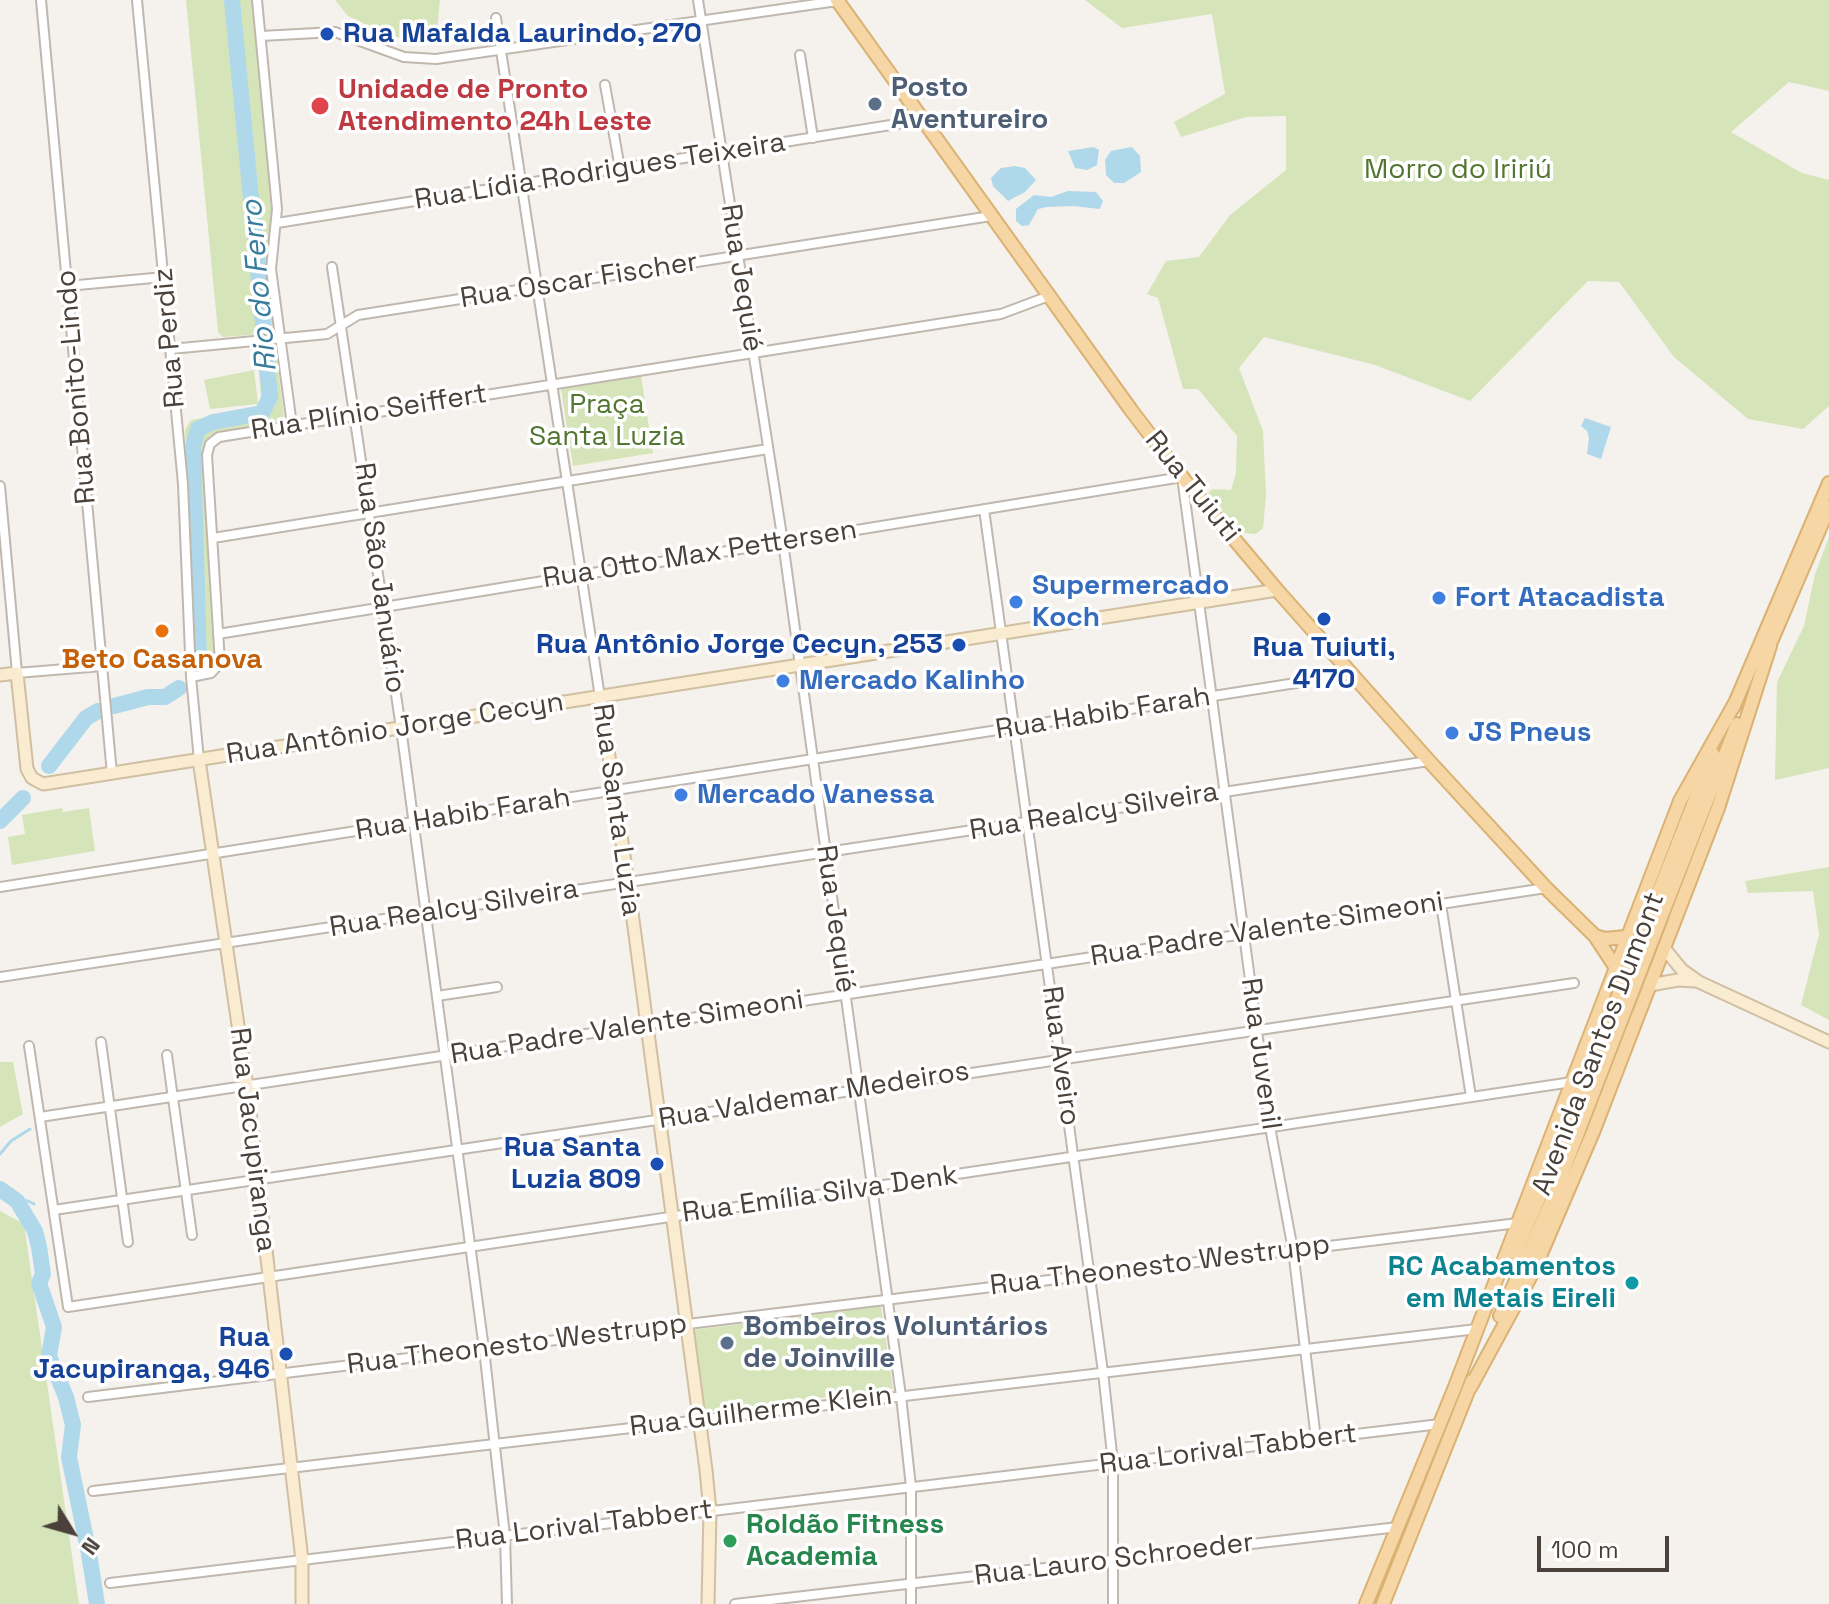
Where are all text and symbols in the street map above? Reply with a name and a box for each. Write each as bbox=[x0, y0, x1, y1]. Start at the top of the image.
place label: Rua Mafalda Laurindo, 270 bbox=[343, 17, 702, 51]
marker: Rua Mafalda Laurindo, 270 bbox=[318, 25, 336, 43]
place label: Posto Aventureiro bbox=[891, 71, 1048, 137]
place label: Unidade de Pronto Atendimento 24h Leste bbox=[338, 73, 652, 139]
marker: Unidade de Pronto Atendimento 24h Leste bbox=[309, 95, 331, 117]
marker: Posto Aventureiro bbox=[866, 95, 884, 113]
street label: Rua Lídia Rodrigues Teixeira bbox=[412, 126, 788, 218]
park label: Morro do Iririú bbox=[1364, 153, 1552, 187]
water label: Rio do Ferro bbox=[235, 199, 285, 373]
street label: Rua Jequié bbox=[713, 202, 769, 354]
street label: Rua Oscar Fischer bbox=[458, 246, 700, 316]
street label: Rua Perdiz bbox=[147, 267, 193, 409]
street label: Rua Bonito-Lindo bbox=[50, 268, 104, 506]
street label: Rua Plínio Seiffert bbox=[249, 378, 489, 448]
park label: Praça Santa Luzia bbox=[529, 388, 685, 454]
street label: Rua Tuiuti bbox=[1137, 425, 1247, 549]
street label: Rua São Januário bbox=[346, 461, 412, 695]
street label: Rua Otto Max Pettersen bbox=[541, 514, 859, 596]
place label: Supermercado Koch bbox=[1032, 569, 1229, 635]
place label: Fort Atacadista bbox=[1455, 581, 1665, 615]
marker: Fort Atacadista bbox=[1430, 589, 1448, 607]
marker: Supermercado Koch bbox=[1007, 593, 1025, 611]
marker: Rua Tuiuti, 4170 bbox=[1315, 610, 1333, 628]
marker: Beto Casanova bbox=[153, 622, 171, 640]
place label: Rua Antônio Jorge Cecyn, 253 bbox=[536, 628, 943, 662]
place label: Rua Tuiuti, 4170 bbox=[1252, 631, 1396, 697]
marker: Rua Antônio Jorge Cecyn, 253 bbox=[950, 636, 968, 654]
place label: Beto Casanova bbox=[62, 643, 262, 677]
place label: Mercado Kalinho bbox=[799, 664, 1025, 698]
marker: Mercado Kalinho bbox=[774, 672, 792, 690]
street label: Rua Habib Farah bbox=[993, 680, 1213, 748]
street label: Rua Antônio Jorge Cecyn bbox=[224, 686, 566, 772]
street label: Rua Santa Luzia bbox=[584, 702, 648, 918]
place label: JS Pneus bbox=[1468, 716, 1591, 750]
marker: JS Pneus bbox=[1443, 724, 1461, 742]
street label: Rua Realcy Silveira bbox=[967, 776, 1221, 848]
place label: Mercado Vanessa bbox=[697, 778, 934, 812]
street label: Rua Habib Farah bbox=[353, 781, 573, 849]
marker: Mercado Vanessa bbox=[672, 786, 690, 804]
street label: Rua Jequié bbox=[808, 843, 862, 995]
street label: Rua Realcy Silveira bbox=[327, 873, 581, 945]
street label: Rua Padre Valente Simeoni bbox=[1088, 885, 1446, 975]
street label: Avenida Santos Dumont bbox=[1526, 888, 1672, 1200]
street label: Rua Juvenil bbox=[1233, 976, 1287, 1132]
street label: Rua Padre Valente Simeoni bbox=[448, 983, 806, 1073]
street label: Rua Aveiro bbox=[1034, 984, 1086, 1128]
street label: Rua Jacupiranga bbox=[222, 1026, 282, 1254]
street label: Rua Valdemar Medeiros bbox=[656, 1055, 972, 1137]
place label: Rua Santa Luzia 809 bbox=[504, 1131, 641, 1197]
marker: Rua Santa Luzia 809 bbox=[648, 1155, 666, 1173]
street label: Rua Emília Silva Denk bbox=[680, 1159, 960, 1231]
street label: Rua Theonesto Westrupp bbox=[988, 1228, 1332, 1304]
place label: RC Acabamentos em Metais Eireli bbox=[1388, 1250, 1616, 1316]
marker: RC Acabamentos em Metais Eireli bbox=[1623, 1274, 1641, 1292]
street label: Rua Theonesto Westrupp bbox=[345, 1307, 689, 1383]
place label: Bombeiros Voluntários de Joinville bbox=[743, 1310, 1048, 1376]
place label: Rua Jacupiranga, 946 bbox=[33, 1321, 270, 1387]
marker: Bombeiros Voluntários de Joinville bbox=[718, 1334, 736, 1352]
marker: Rua Jacupiranga, 946 bbox=[277, 1345, 295, 1363]
street label: Rua Guilherme Klein bbox=[628, 1379, 894, 1445]
street label: Rua Lorival Tabbert bbox=[1097, 1418, 1359, 1482]
north arrow bbox=[32, 1492, 112, 1572]
street label: Rua Lorival Tabbert bbox=[453, 1494, 715, 1558]
place label: Roldão Fitness Academia bbox=[746, 1508, 944, 1574]
scale bar bbox=[1541, 1520, 1673, 1570]
street label: Rua Lauro Schroeder bbox=[973, 1526, 1255, 1594]
text: N bbox=[76, 1532, 107, 1561]
marker: Roldão Fitness Academia bbox=[721, 1532, 739, 1550]
text: 100 m bbox=[1551, 1534, 1619, 1565]

